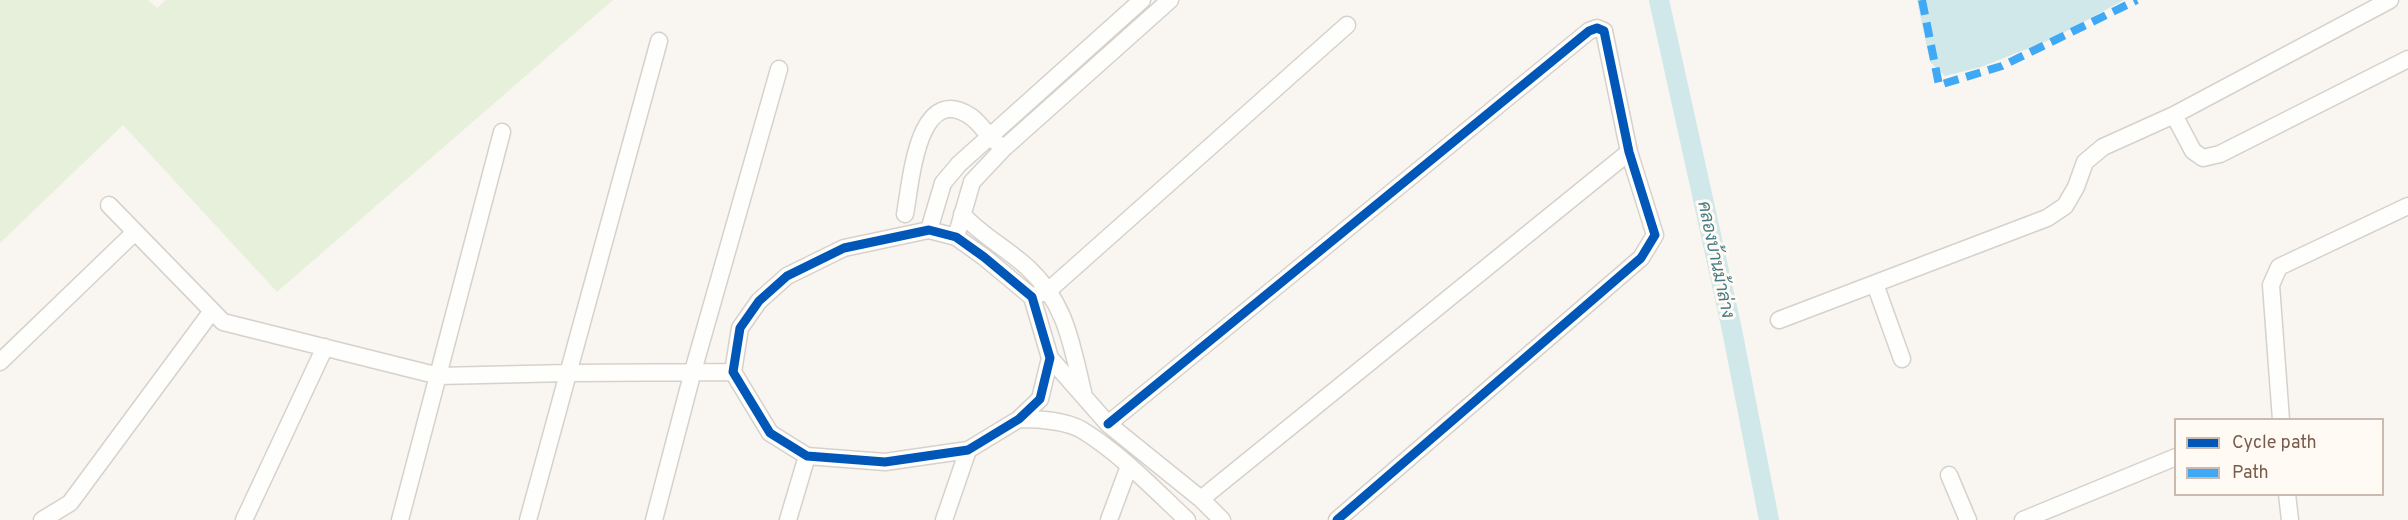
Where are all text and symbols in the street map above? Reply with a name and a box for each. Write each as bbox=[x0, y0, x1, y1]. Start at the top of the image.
water label: คลองบ้านม้าล่าง bbox=[1691, 200, 1737, 320]
legend bbox=[2174, 418, 2384, 496]
text: Cycle path bbox=[2232, 432, 2317, 455]
text: Path bbox=[2232, 462, 2269, 485]

